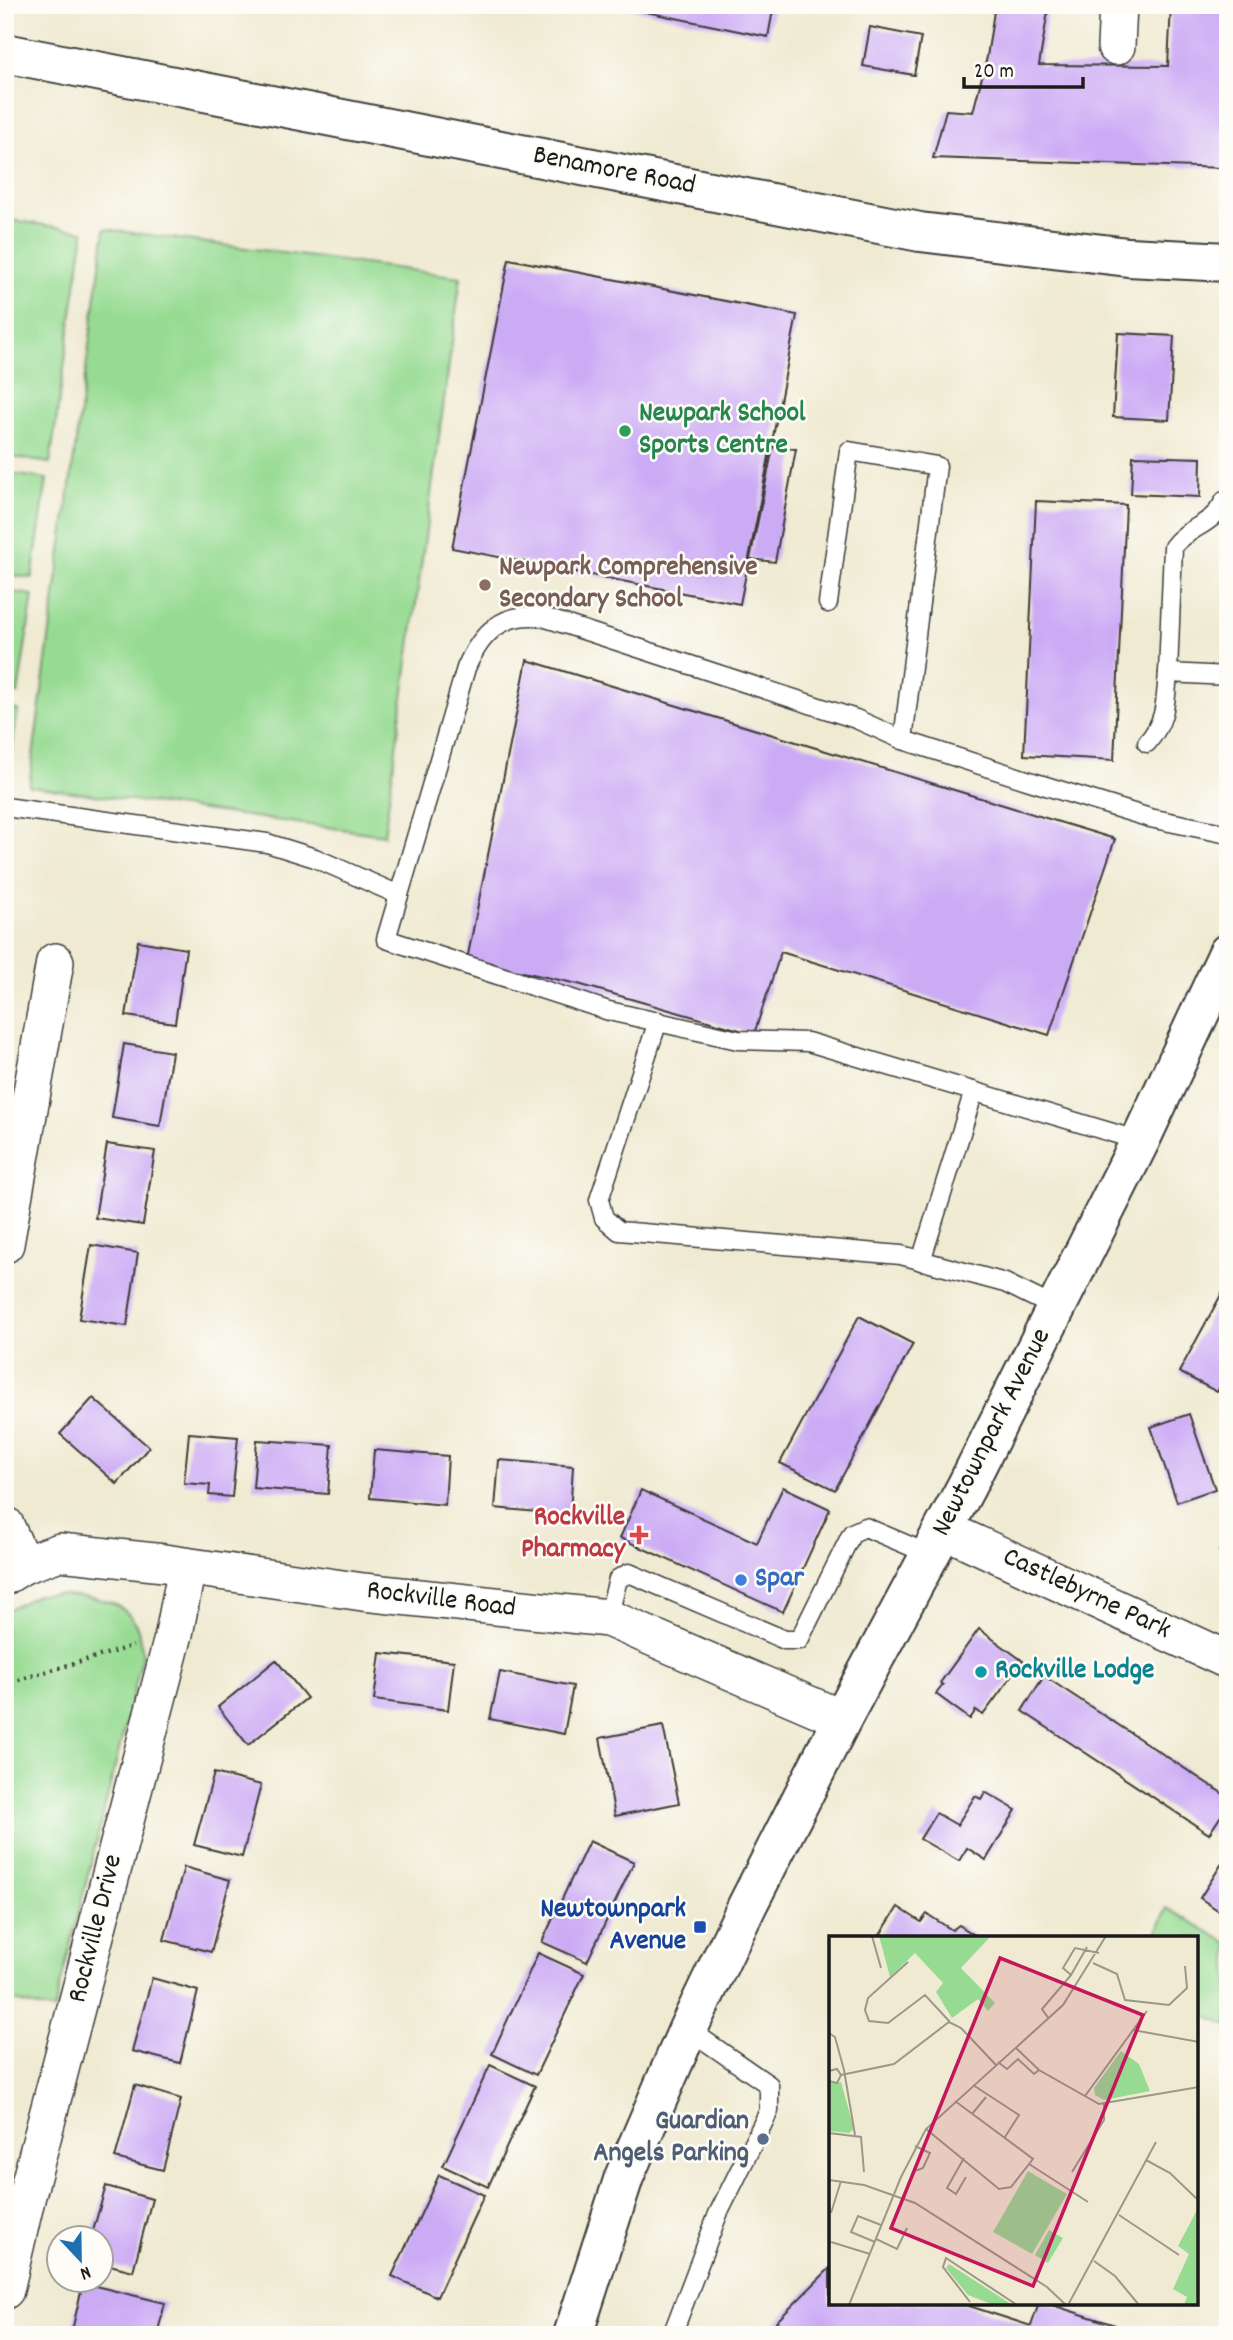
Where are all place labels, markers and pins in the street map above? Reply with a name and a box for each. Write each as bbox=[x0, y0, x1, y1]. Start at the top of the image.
place label: Newpark School Sports Centre bbox=[639, 395, 806, 467]
marker: Newpark School Sports Centre bbox=[617, 423, 633, 439]
place label: Newpark Comprehensive Secondary School bbox=[499, 549, 758, 621]
marker: Newpark Comprehensive Secondary School bbox=[477, 577, 493, 593]
place label: Rockville Pharmacy bbox=[521, 1499, 627, 1571]
marker: Rockville Pharmacy bbox=[631, 1527, 647, 1543]
place label: Spar bbox=[755, 1560, 804, 1600]
marker: Spar bbox=[733, 1572, 749, 1588]
place label: Rockville Lodge bbox=[995, 1652, 1154, 1692]
marker: Rockville Lodge bbox=[973, 1664, 989, 1680]
place label: Newtownpark Avenue bbox=[540, 1891, 686, 1963]
marker: Newtownpark Avenue bbox=[692, 1919, 708, 1935]
place label: Guardian Angels Parking bbox=[593, 2103, 749, 2175]
marker: Guardian Angels Parking bbox=[755, 2131, 771, 2147]

